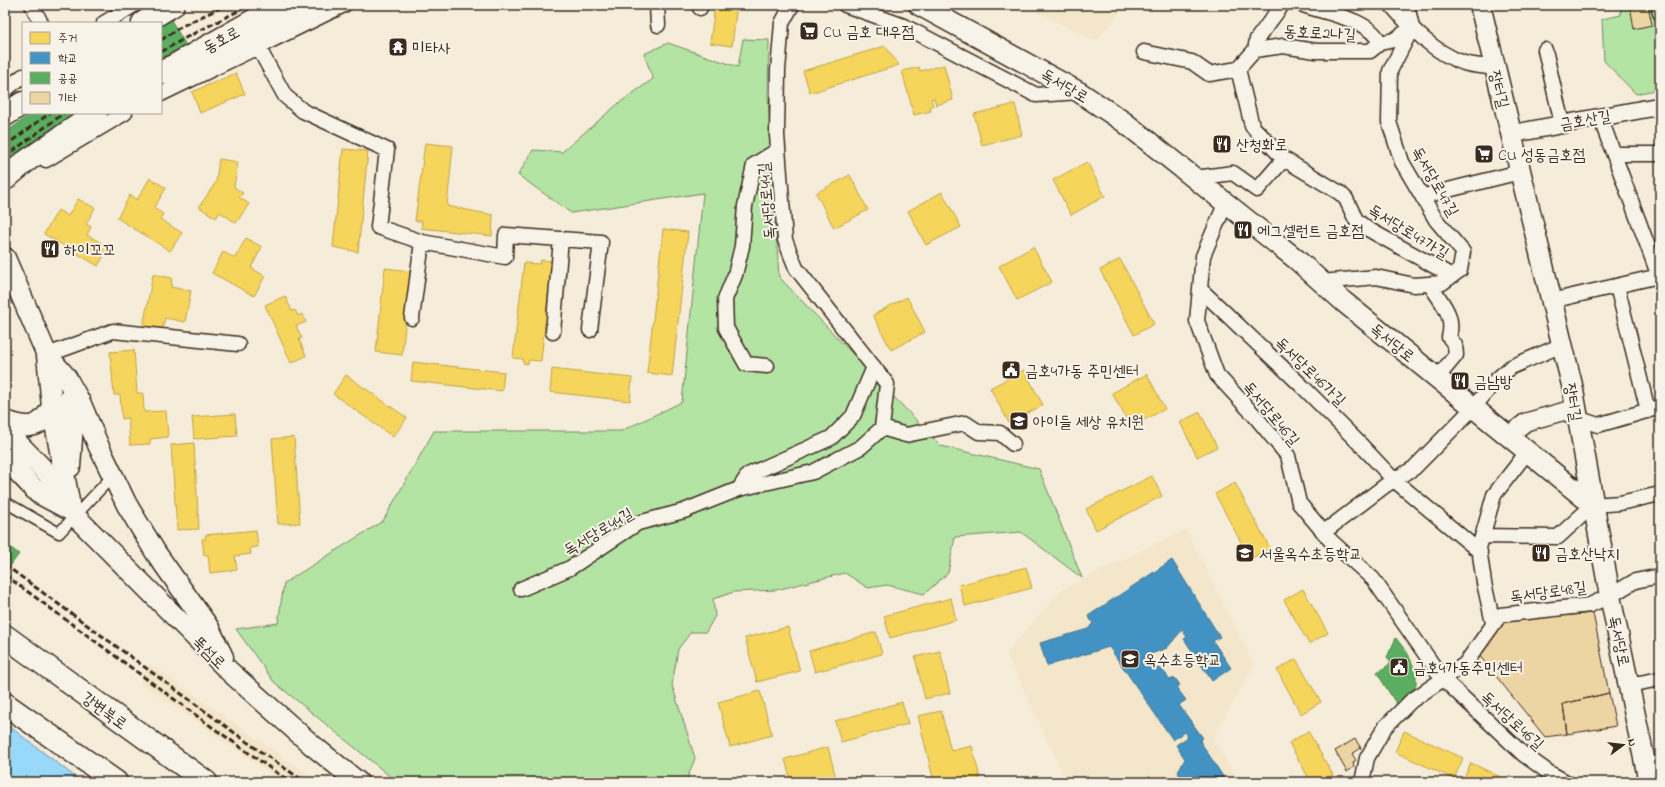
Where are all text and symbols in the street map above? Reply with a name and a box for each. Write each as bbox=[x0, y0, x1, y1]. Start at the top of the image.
supermarket icon: CU 금호 대우점 bbox=[798, 20, 820, 42]
street label: 동호로2나길 bbox=[1283, 20, 1357, 48]
street label: 동호로 bbox=[199, 21, 245, 61]
place label: CU 금호 대우점 bbox=[823, 21, 914, 45]
legend bbox=[22, 22, 162, 114]
text: 주거 bbox=[58, 30, 77, 48]
temple icon: 미타사 bbox=[387, 36, 409, 58]
place label: 미타사 bbox=[412, 37, 451, 61]
text: 학교 bbox=[58, 50, 77, 68]
street label: 독서당로 bbox=[1036, 63, 1092, 110]
street label: 장터길 bbox=[1482, 68, 1514, 111]
text: 공공 bbox=[58, 70, 77, 88]
text: 기타 bbox=[58, 90, 78, 108]
street label: 금호산길 bbox=[1558, 105, 1613, 137]
restaurant icon: 산청화로 bbox=[1211, 133, 1233, 155]
place label: 산청화로 bbox=[1236, 134, 1288, 158]
street label: 독서당로47길 bbox=[1404, 142, 1464, 222]
supermarket icon: CU 성동금호점 bbox=[1473, 143, 1495, 165]
place label: CU 성동금호점 bbox=[1498, 144, 1585, 168]
street label: 독서당로44길 bbox=[753, 161, 783, 241]
street label: 독서당로47가길 bbox=[1363, 199, 1453, 266]
restaurant icon: 에그셀런트 금호점 bbox=[1232, 219, 1254, 241]
place label: 에그셀런트 금호점 bbox=[1257, 220, 1364, 244]
restaurant icon: 하이꼬꼬 bbox=[39, 238, 61, 260]
place label: 하이꼬꼬 bbox=[64, 239, 116, 263]
street label: 독서당로 bbox=[1364, 318, 1419, 369]
street label: 독서당로46가길 bbox=[1269, 332, 1351, 413]
public building icon: 금호4가동 주민센터 bbox=[1000, 359, 1022, 381]
place label: 금호4가동 주민센터 bbox=[1025, 360, 1139, 384]
restaurant icon: 금남방 bbox=[1449, 370, 1471, 392]
place label: 금남방 bbox=[1474, 371, 1513, 395]
street label: 독서당로46길 bbox=[1236, 377, 1305, 452]
street label: 장터길 bbox=[1557, 381, 1587, 424]
school or university icon: 아이들 세상 유치원 bbox=[1008, 410, 1030, 432]
place label: 아이들 세상 유치원 bbox=[1033, 411, 1144, 435]
street label: 독서당로44길 bbox=[560, 502, 639, 563]
school or university icon: 서울옥수초등학교 bbox=[1234, 542, 1256, 564]
restaurant icon: 금호산낙지 bbox=[1530, 542, 1552, 564]
place label: 서울옥수초등학교 bbox=[1259, 543, 1362, 567]
place label: 금호산낙지 bbox=[1555, 543, 1619, 567]
street label: 독서당로48길 bbox=[1508, 576, 1588, 610]
street label: 독서당로 bbox=[1601, 614, 1635, 669]
street label: 뚝섬로 bbox=[186, 631, 231, 676]
school or university icon: 옥수초등학교 bbox=[1119, 648, 1141, 670]
place label: 옥수초등학교 bbox=[1144, 649, 1221, 673]
public building icon: 금호4가동주민센터 bbox=[1388, 656, 1410, 678]
place label: 금호4가동주민센터 bbox=[1413, 657, 1523, 681]
street label: 독서당로46길 bbox=[1475, 686, 1549, 757]
street label: 강변북로 bbox=[76, 687, 132, 736]
north arrow bbox=[1603, 725, 1643, 765]
text: N bbox=[1623, 737, 1640, 748]

